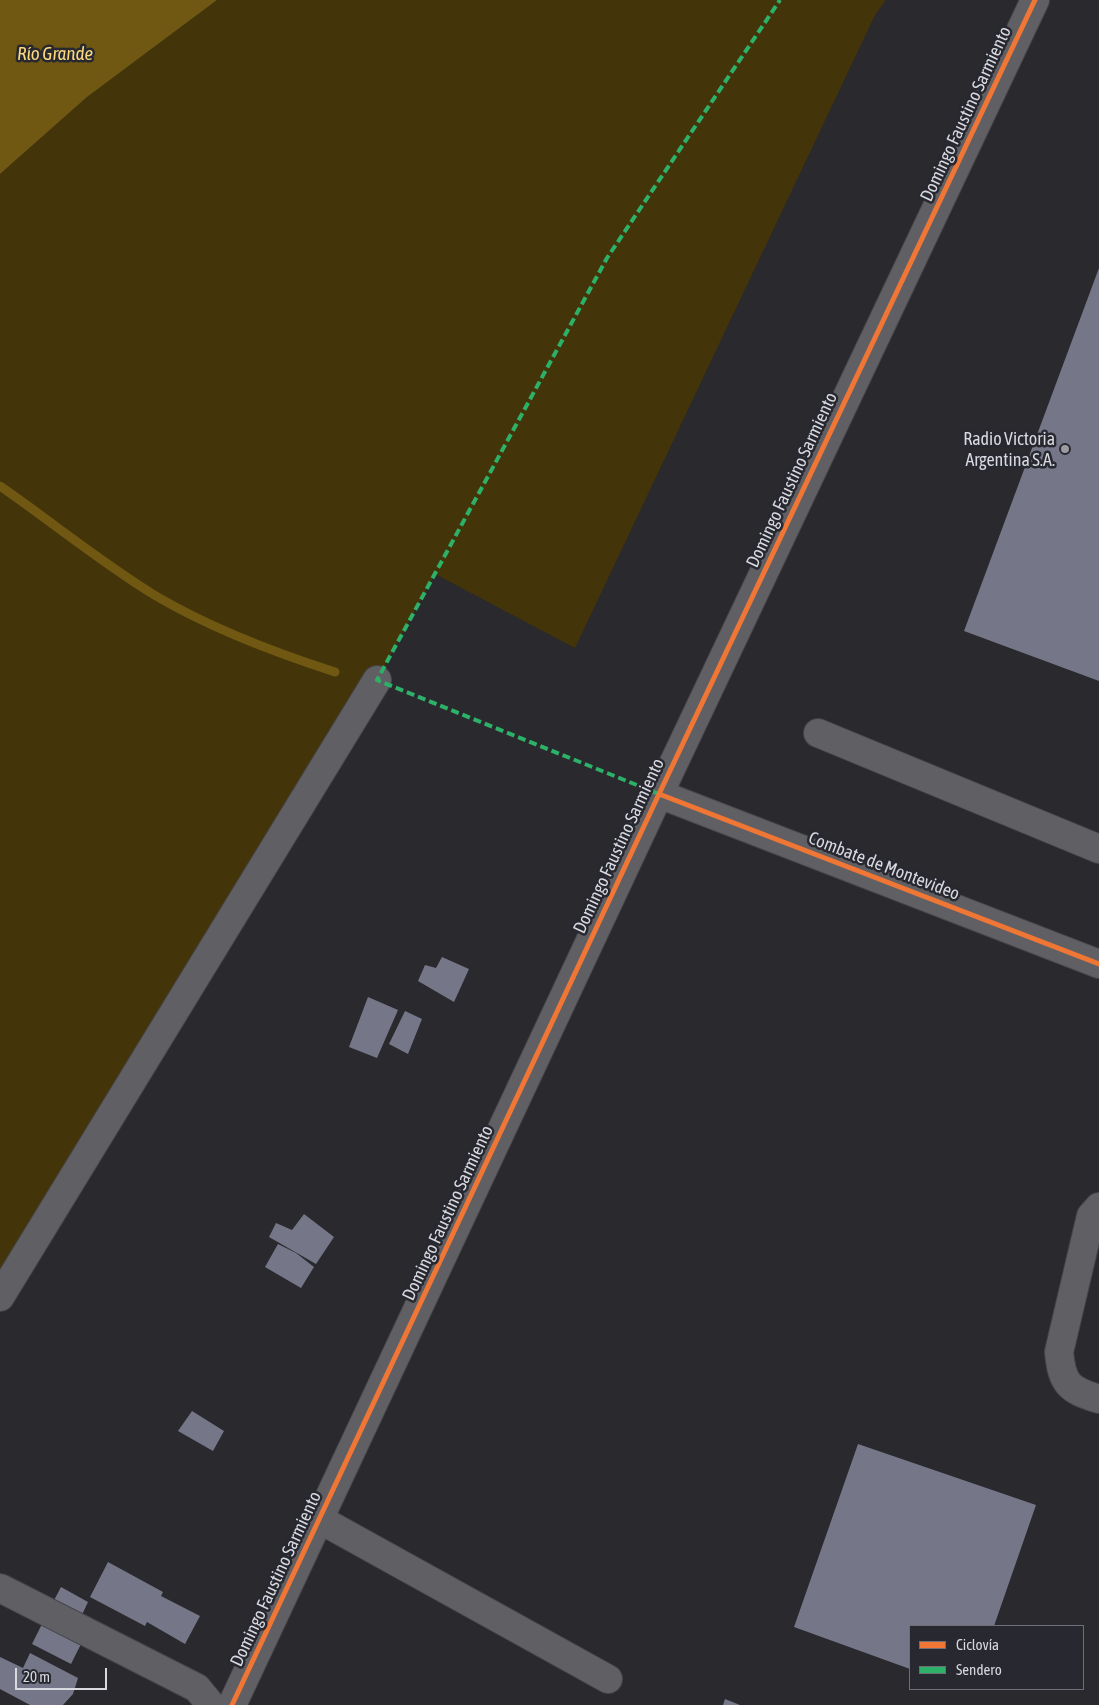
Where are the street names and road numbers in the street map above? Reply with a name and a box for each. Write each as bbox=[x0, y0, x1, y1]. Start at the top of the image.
street label: Domingo Faustino Sarmiento bbox=[916, 23, 1016, 205]
street label: Domingo Faustino Sarmiento bbox=[742, 389, 842, 571]
street label: Domingo Faustino Sarmiento bbox=[569, 755, 669, 937]
street label: Combate de Montevideo bbox=[805, 827, 963, 905]
street label: Domingo Faustino Sarmiento bbox=[398, 1122, 498, 1304]
street label: Domingo Faustino Sarmiento bbox=[226, 1488, 326, 1670]

